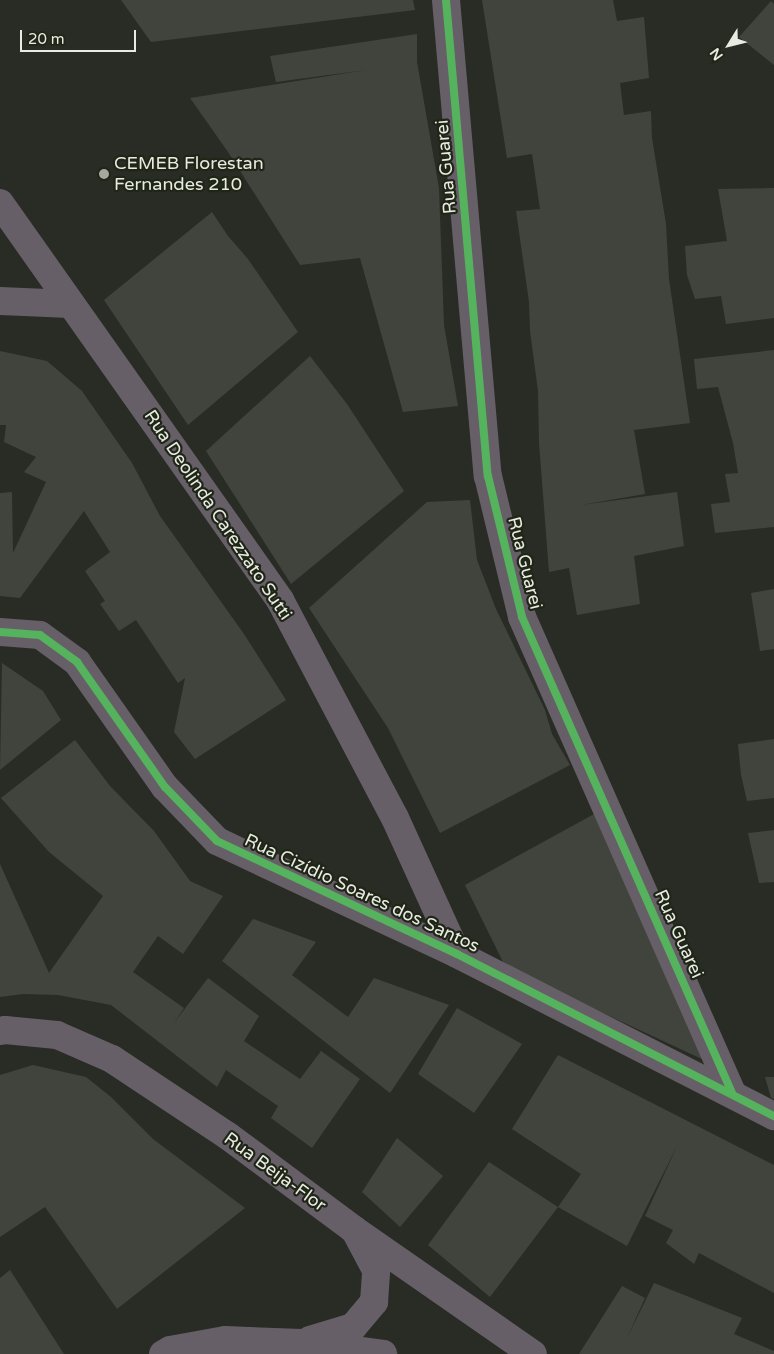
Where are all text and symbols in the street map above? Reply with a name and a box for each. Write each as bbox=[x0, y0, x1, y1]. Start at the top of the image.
scale bar bbox=[22, 20, 139, 52]
north arrow bbox=[704, 20, 754, 70]
text: 20 m bbox=[28, 30, 65, 48]
text: N bbox=[706, 45, 727, 64]
street label: Rua Guarei bbox=[431, 119, 461, 215]
place label: CEMEB Florestan Fernandes 210 bbox=[114, 153, 264, 195]
marker: CEMEB Florestan Fernandes 210 bbox=[98, 168, 110, 180]
street label: Rua Deolinda Carezzato Sutti bbox=[140, 406, 296, 624]
street label: Rua Guarei bbox=[503, 515, 547, 611]
street label: Rua Cizídio Soares dos Santos bbox=[241, 829, 483, 957]
street label: Rua Guarei bbox=[650, 886, 708, 982]
street label: Rua Beija-Flor bbox=[220, 1128, 330, 1216]

